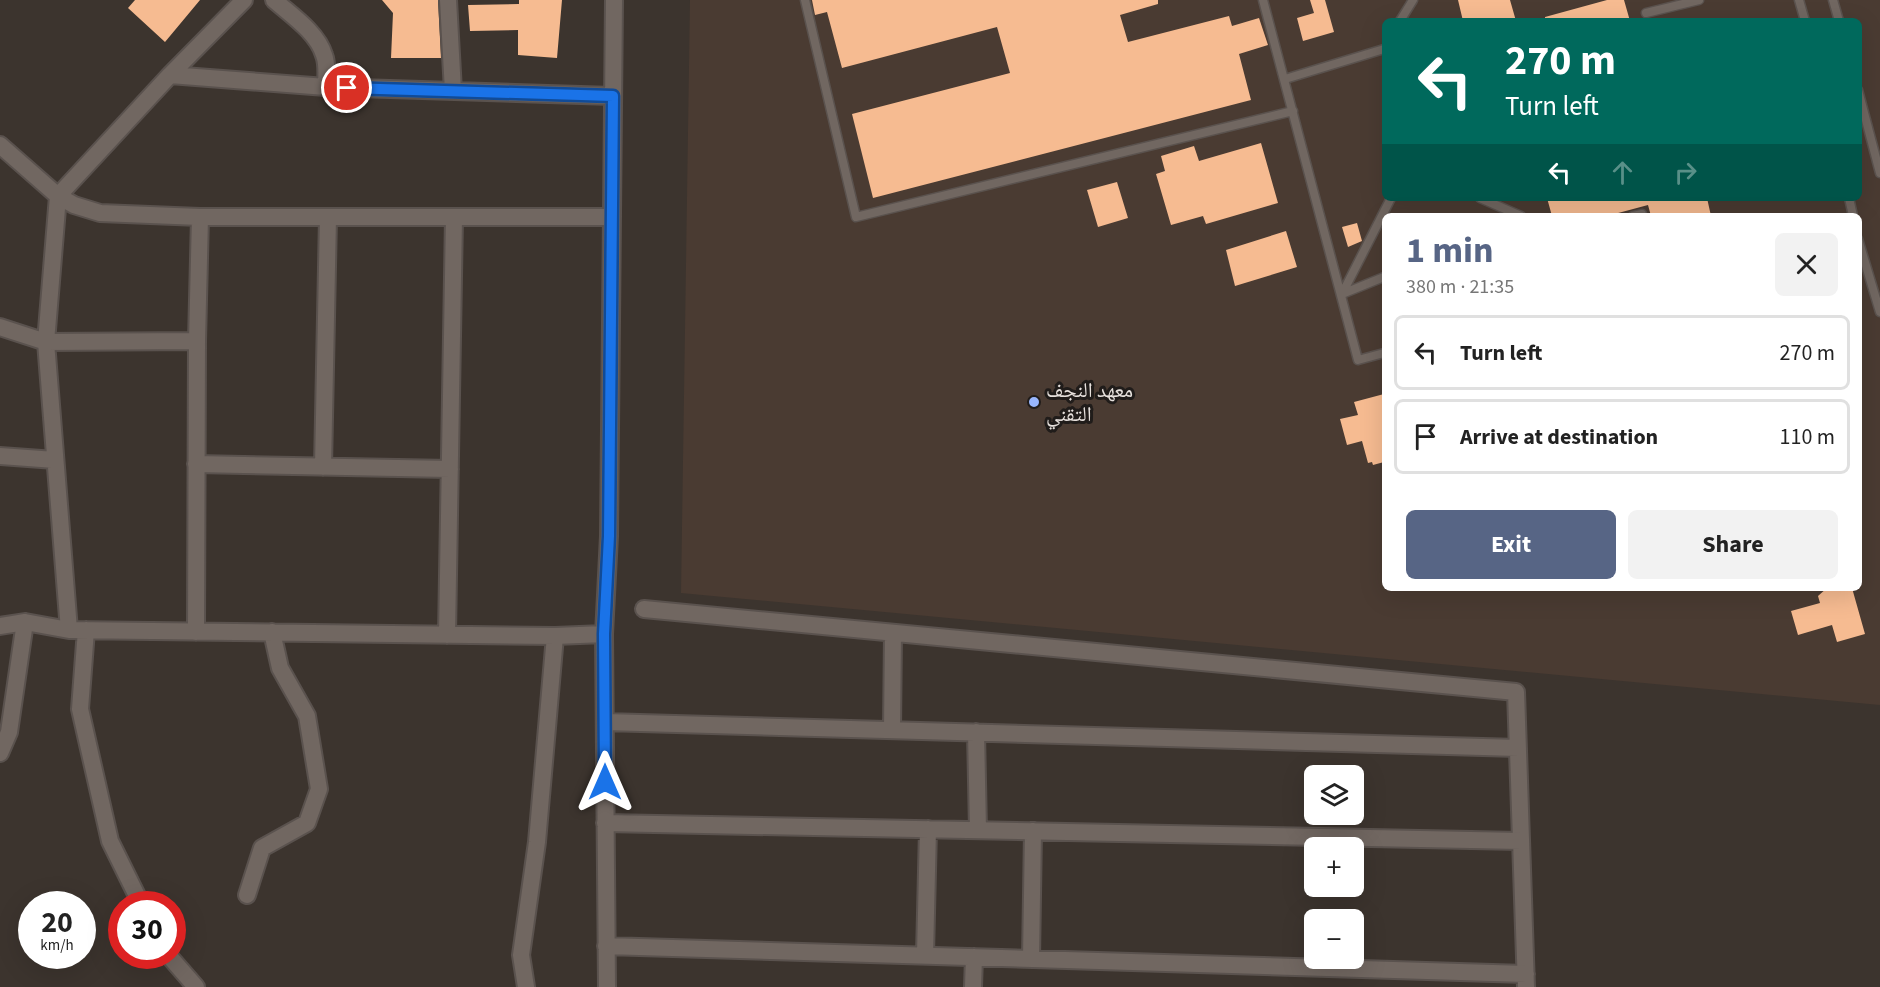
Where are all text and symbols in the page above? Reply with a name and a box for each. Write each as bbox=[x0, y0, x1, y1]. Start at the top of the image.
text: 270 m bbox=[1505, 31, 1616, 91]
icon: left bbox=[1406, 42, 1484, 120]
pin bbox=[321, 62, 372, 113]
icon: arrive bbox=[330, 71, 363, 104]
text: Turn left bbox=[1505, 87, 1599, 126]
icon: left bbox=[1543, 156, 1576, 189]
icon: ahead bbox=[1606, 156, 1639, 189]
icon: right bbox=[1669, 156, 1702, 189]
text: 1 min bbox=[1406, 225, 1494, 276]
button: close bbox=[1775, 233, 1838, 296]
text: 380 m · 21:35 bbox=[1406, 273, 1514, 301]
icon: left bbox=[1409, 336, 1442, 369]
text: Turn left bbox=[1460, 337, 1542, 369]
text: 270 m bbox=[1780, 337, 1835, 369]
place label: معهد النجف التقني bbox=[1046, 375, 1133, 430]
marker: معهد النجف التقني bbox=[1027, 395, 1041, 409]
icon: arrive bbox=[1409, 420, 1442, 453]
text: Arrive at destination bbox=[1460, 421, 1658, 453]
text: 110 m bbox=[1780, 421, 1835, 453]
button: Exit bbox=[1406, 510, 1616, 579]
button: Share bbox=[1628, 510, 1838, 579]
position arrow bbox=[573, 750, 637, 814]
map controls bbox=[1304, 765, 1364, 969]
button: layers bbox=[1304, 765, 1364, 825]
button: + bbox=[1304, 837, 1364, 897]
speed limit sign: 30 bbox=[108, 891, 186, 969]
text: 20 bbox=[41, 901, 73, 944]
button: − bbox=[1304, 909, 1364, 969]
text: km/h bbox=[40, 935, 74, 956]

